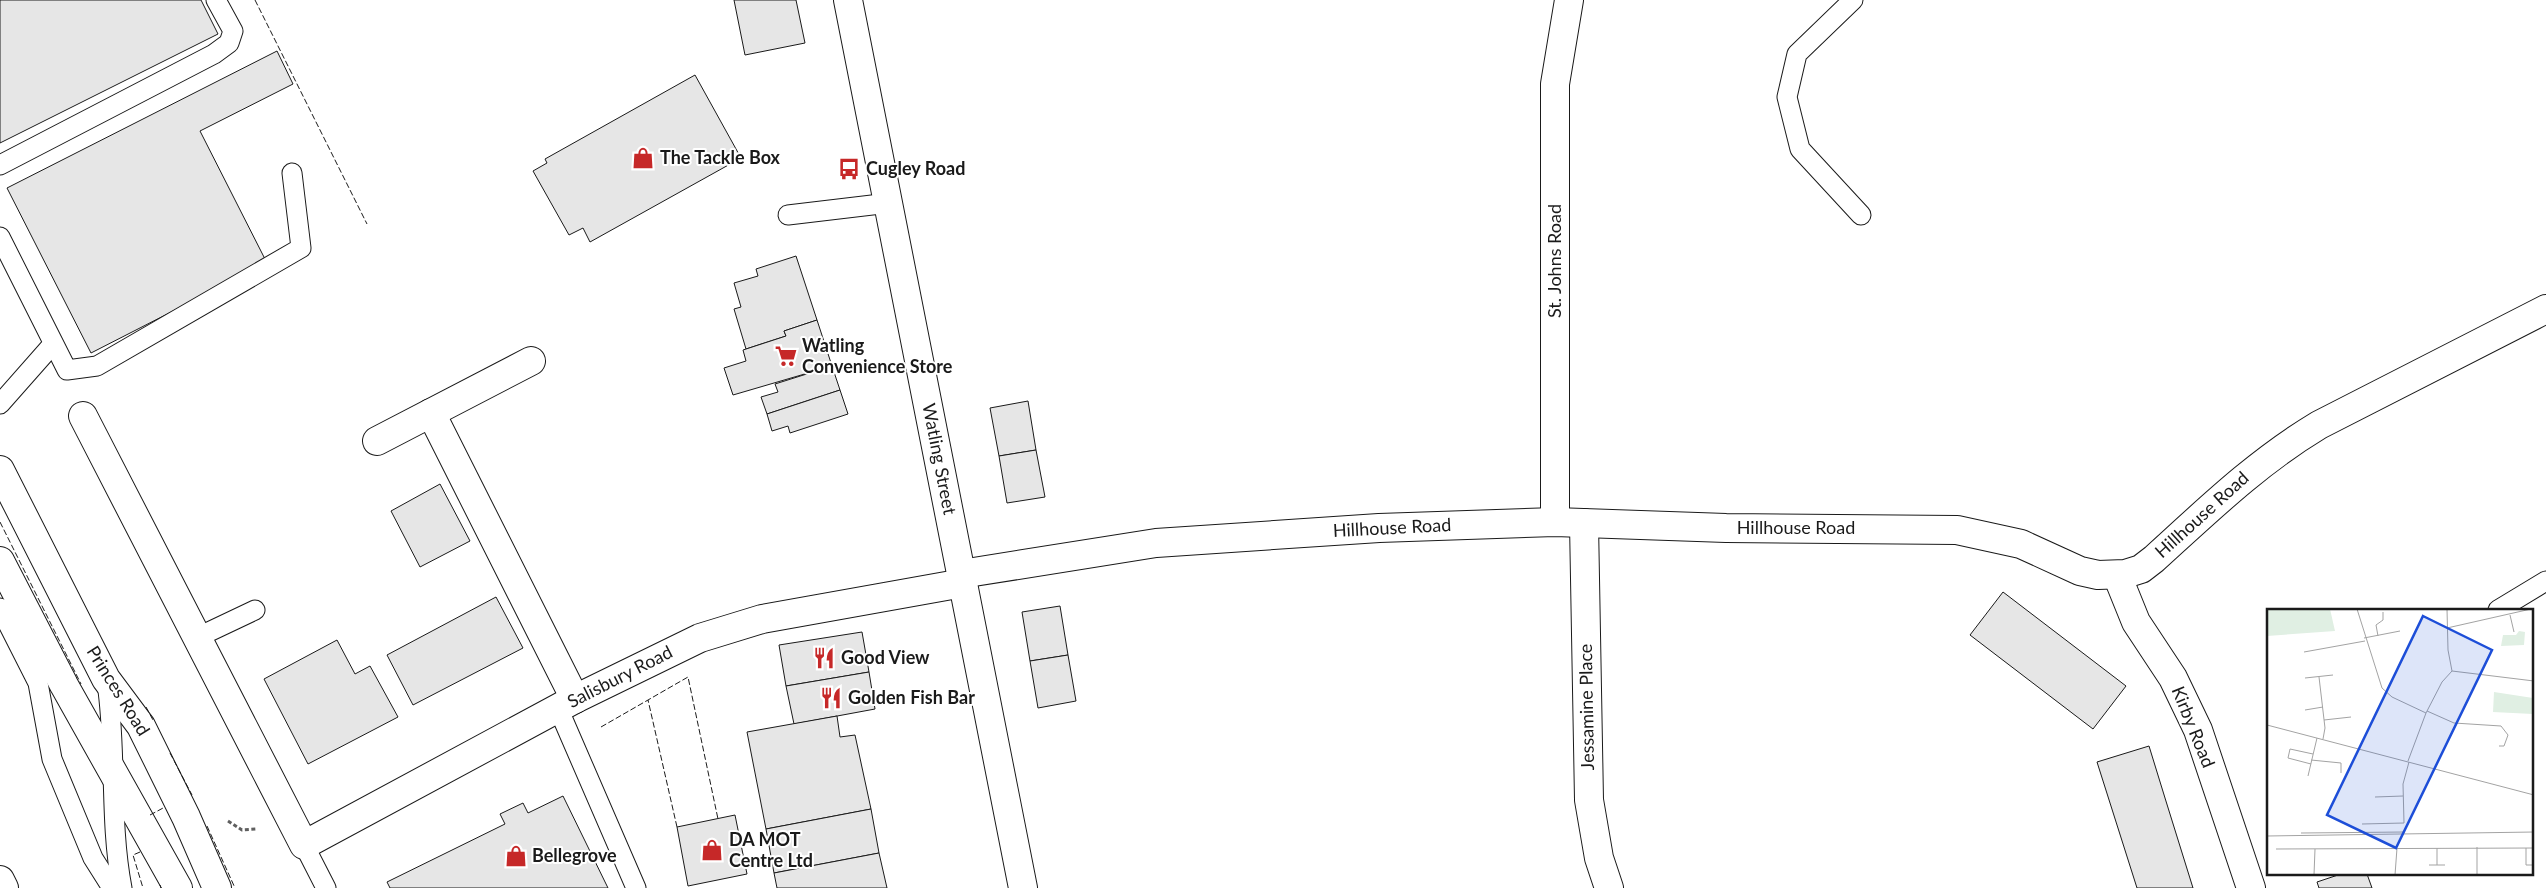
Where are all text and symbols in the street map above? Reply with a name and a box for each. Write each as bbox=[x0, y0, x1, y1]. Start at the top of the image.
shop icon: The Tackle Box bbox=[630, 145, 656, 171]
place label: The Tackle Box bbox=[660, 146, 781, 168]
bus stop icon: Cugley Road bbox=[836, 156, 862, 182]
place label: Cugley Road bbox=[866, 157, 965, 179]
street label: St. Johns Road bbox=[1543, 204, 1565, 318]
place label: Watling Convenience Store bbox=[802, 334, 953, 377]
supermarket icon: Watling Convenience Store bbox=[773, 343, 799, 369]
street label: Watling Street bbox=[918, 401, 962, 517]
street label: Hillhouse Road bbox=[2150, 466, 2253, 562]
street label: Hillhouse Road bbox=[1332, 513, 1452, 541]
street label: Hillhouse Road bbox=[1737, 516, 1855, 538]
inset map bbox=[2267, 609, 2534, 876]
street label: Salisbury Road bbox=[563, 640, 676, 712]
street label: Princes Road bbox=[83, 641, 155, 739]
street label: Jessamine Place bbox=[1574, 644, 1598, 770]
restaurant icon: Good View bbox=[811, 645, 837, 671]
place label: Good View bbox=[841, 646, 930, 668]
street label: Kirby Road bbox=[2168, 683, 2220, 771]
restaurant icon: Golden Fish Bar bbox=[818, 685, 844, 711]
place label: Golden Fish Bar bbox=[848, 686, 975, 708]
place label: DA MOT Centre Ltd bbox=[729, 828, 813, 871]
shop icon: DA MOT Centre Ltd bbox=[699, 837, 725, 863]
shop icon: Bellegrove bbox=[503, 843, 529, 869]
place label: Bellegrove bbox=[532, 844, 617, 866]

